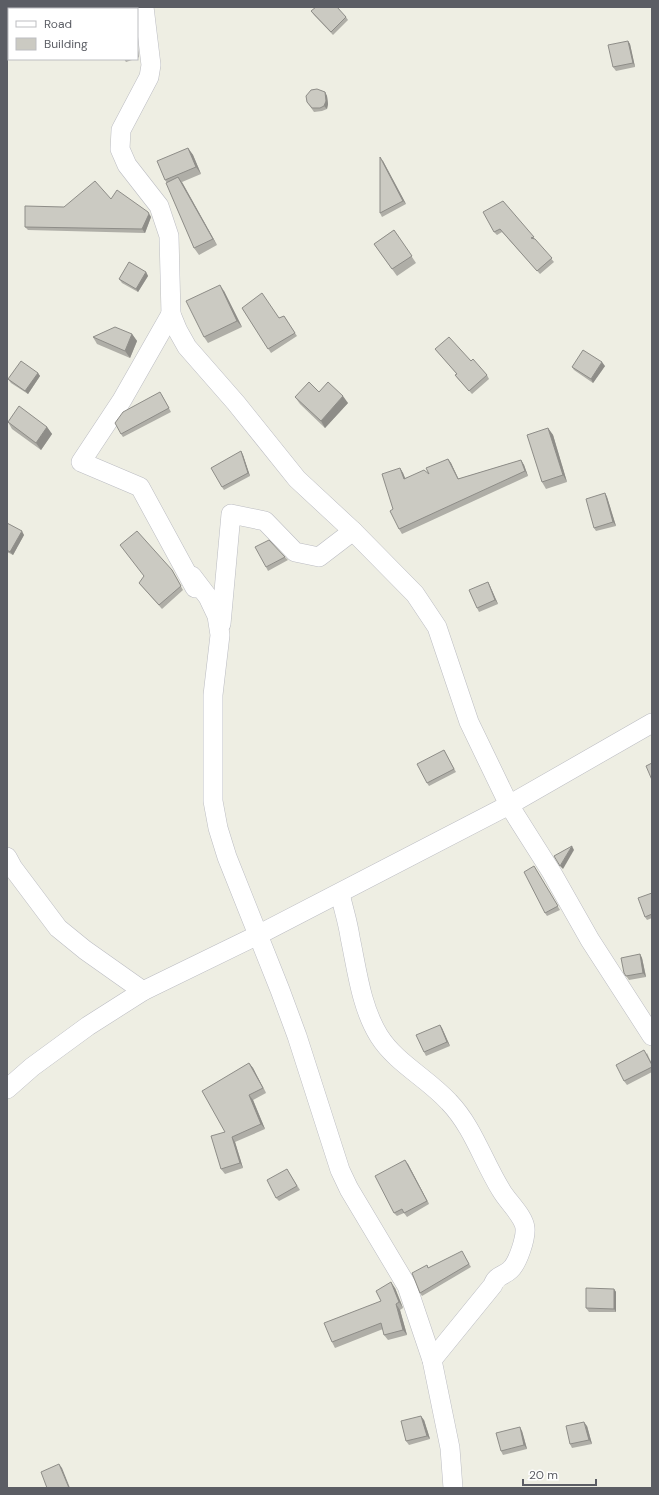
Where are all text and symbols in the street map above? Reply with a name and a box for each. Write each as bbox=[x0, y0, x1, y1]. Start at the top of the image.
legend bbox=[8, 8, 138, 60]
text: Road bbox=[44, 16, 72, 32]
text: Building bbox=[44, 36, 88, 52]
scale bar bbox=[523, 1461, 596, 1487]
text: 20 m bbox=[529, 1467, 558, 1483]

